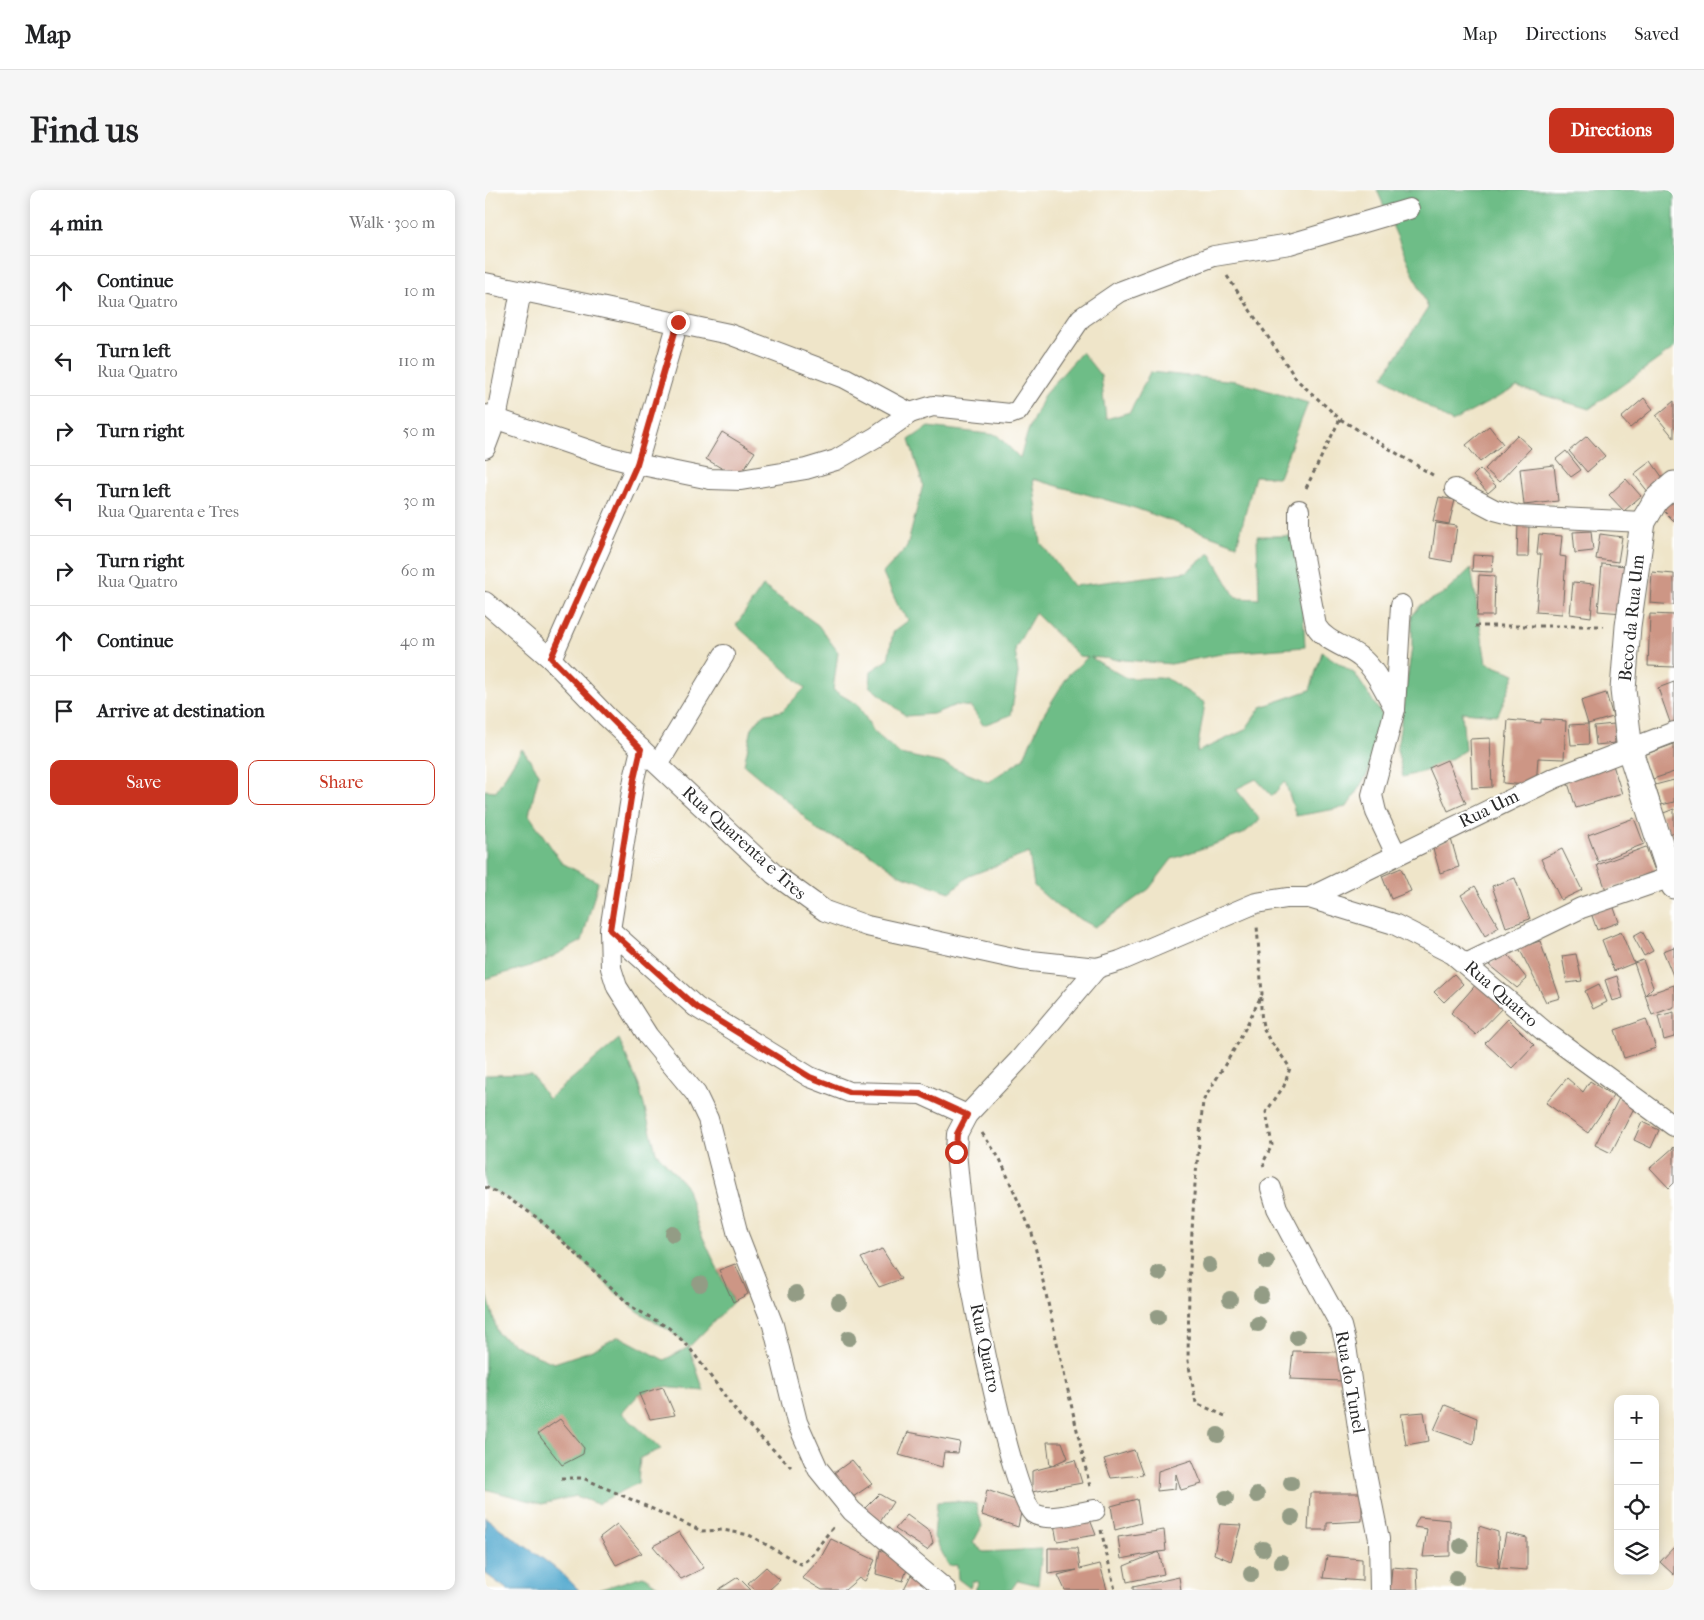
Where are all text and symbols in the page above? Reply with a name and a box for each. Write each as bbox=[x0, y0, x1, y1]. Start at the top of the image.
text: Map bbox=[25, 21, 71, 49]
text: Map bbox=[1463, 24, 1497, 45]
text: Directions bbox=[1525, 24, 1606, 45]
text: Saved bbox=[1634, 24, 1679, 45]
button: Directions bbox=[1549, 108, 1674, 153]
text: Find us bbox=[30, 110, 139, 151]
text: 4 min bbox=[50, 211, 103, 235]
text: Walk · 300 m bbox=[349, 213, 435, 232]
text: Continue bbox=[97, 270, 173, 292]
icon: ahead bbox=[50, 277, 78, 305]
text: 10 m bbox=[404, 281, 435, 300]
text: Rua Quatro bbox=[97, 292, 178, 311]
route end bbox=[667, 311, 690, 334]
text: Turn left bbox=[97, 340, 171, 362]
icon: left bbox=[50, 347, 78, 375]
text: 110 m bbox=[398, 351, 435, 370]
text: Rua Quatro bbox=[97, 362, 178, 381]
icon: right bbox=[50, 417, 78, 445]
text: Turn right bbox=[97, 420, 184, 442]
text: 50 m bbox=[403, 421, 435, 440]
text: Turn left bbox=[97, 480, 171, 502]
icon: left bbox=[50, 487, 78, 515]
text: 30 m bbox=[403, 491, 435, 510]
text: Rua Quarenta e Tres bbox=[97, 502, 239, 521]
text: Turn right bbox=[97, 550, 184, 572]
street label: Beco da Rua Um bbox=[1615, 553, 1649, 683]
icon: right bbox=[50, 557, 78, 585]
text: 60 m bbox=[401, 561, 435, 580]
text: Rua Quatro bbox=[97, 572, 178, 591]
icon: ahead bbox=[50, 627, 78, 655]
text: Continue bbox=[97, 630, 173, 652]
text: 40 m bbox=[400, 631, 435, 650]
icon: arrive bbox=[50, 697, 78, 725]
text: Arrive at destination bbox=[97, 700, 265, 722]
button: Save bbox=[50, 760, 238, 805]
button: Share bbox=[248, 760, 435, 805]
street label: Rua Quarenta e Tres bbox=[678, 782, 811, 904]
street label: Rua Um bbox=[1456, 786, 1522, 832]
street label: Rua Quatro bbox=[1460, 956, 1542, 1032]
route start bbox=[945, 1141, 968, 1164]
street label: Rua Quatro bbox=[965, 1301, 1005, 1395]
street label: Rua do Tunel bbox=[1331, 1329, 1369, 1435]
map controls bbox=[1614, 1395, 1659, 1575]
button: + bbox=[1614, 1395, 1659, 1440]
button: − bbox=[1614, 1440, 1659, 1485]
button: locate bbox=[1614, 1485, 1659, 1530]
button: layers bbox=[1614, 1530, 1659, 1575]

